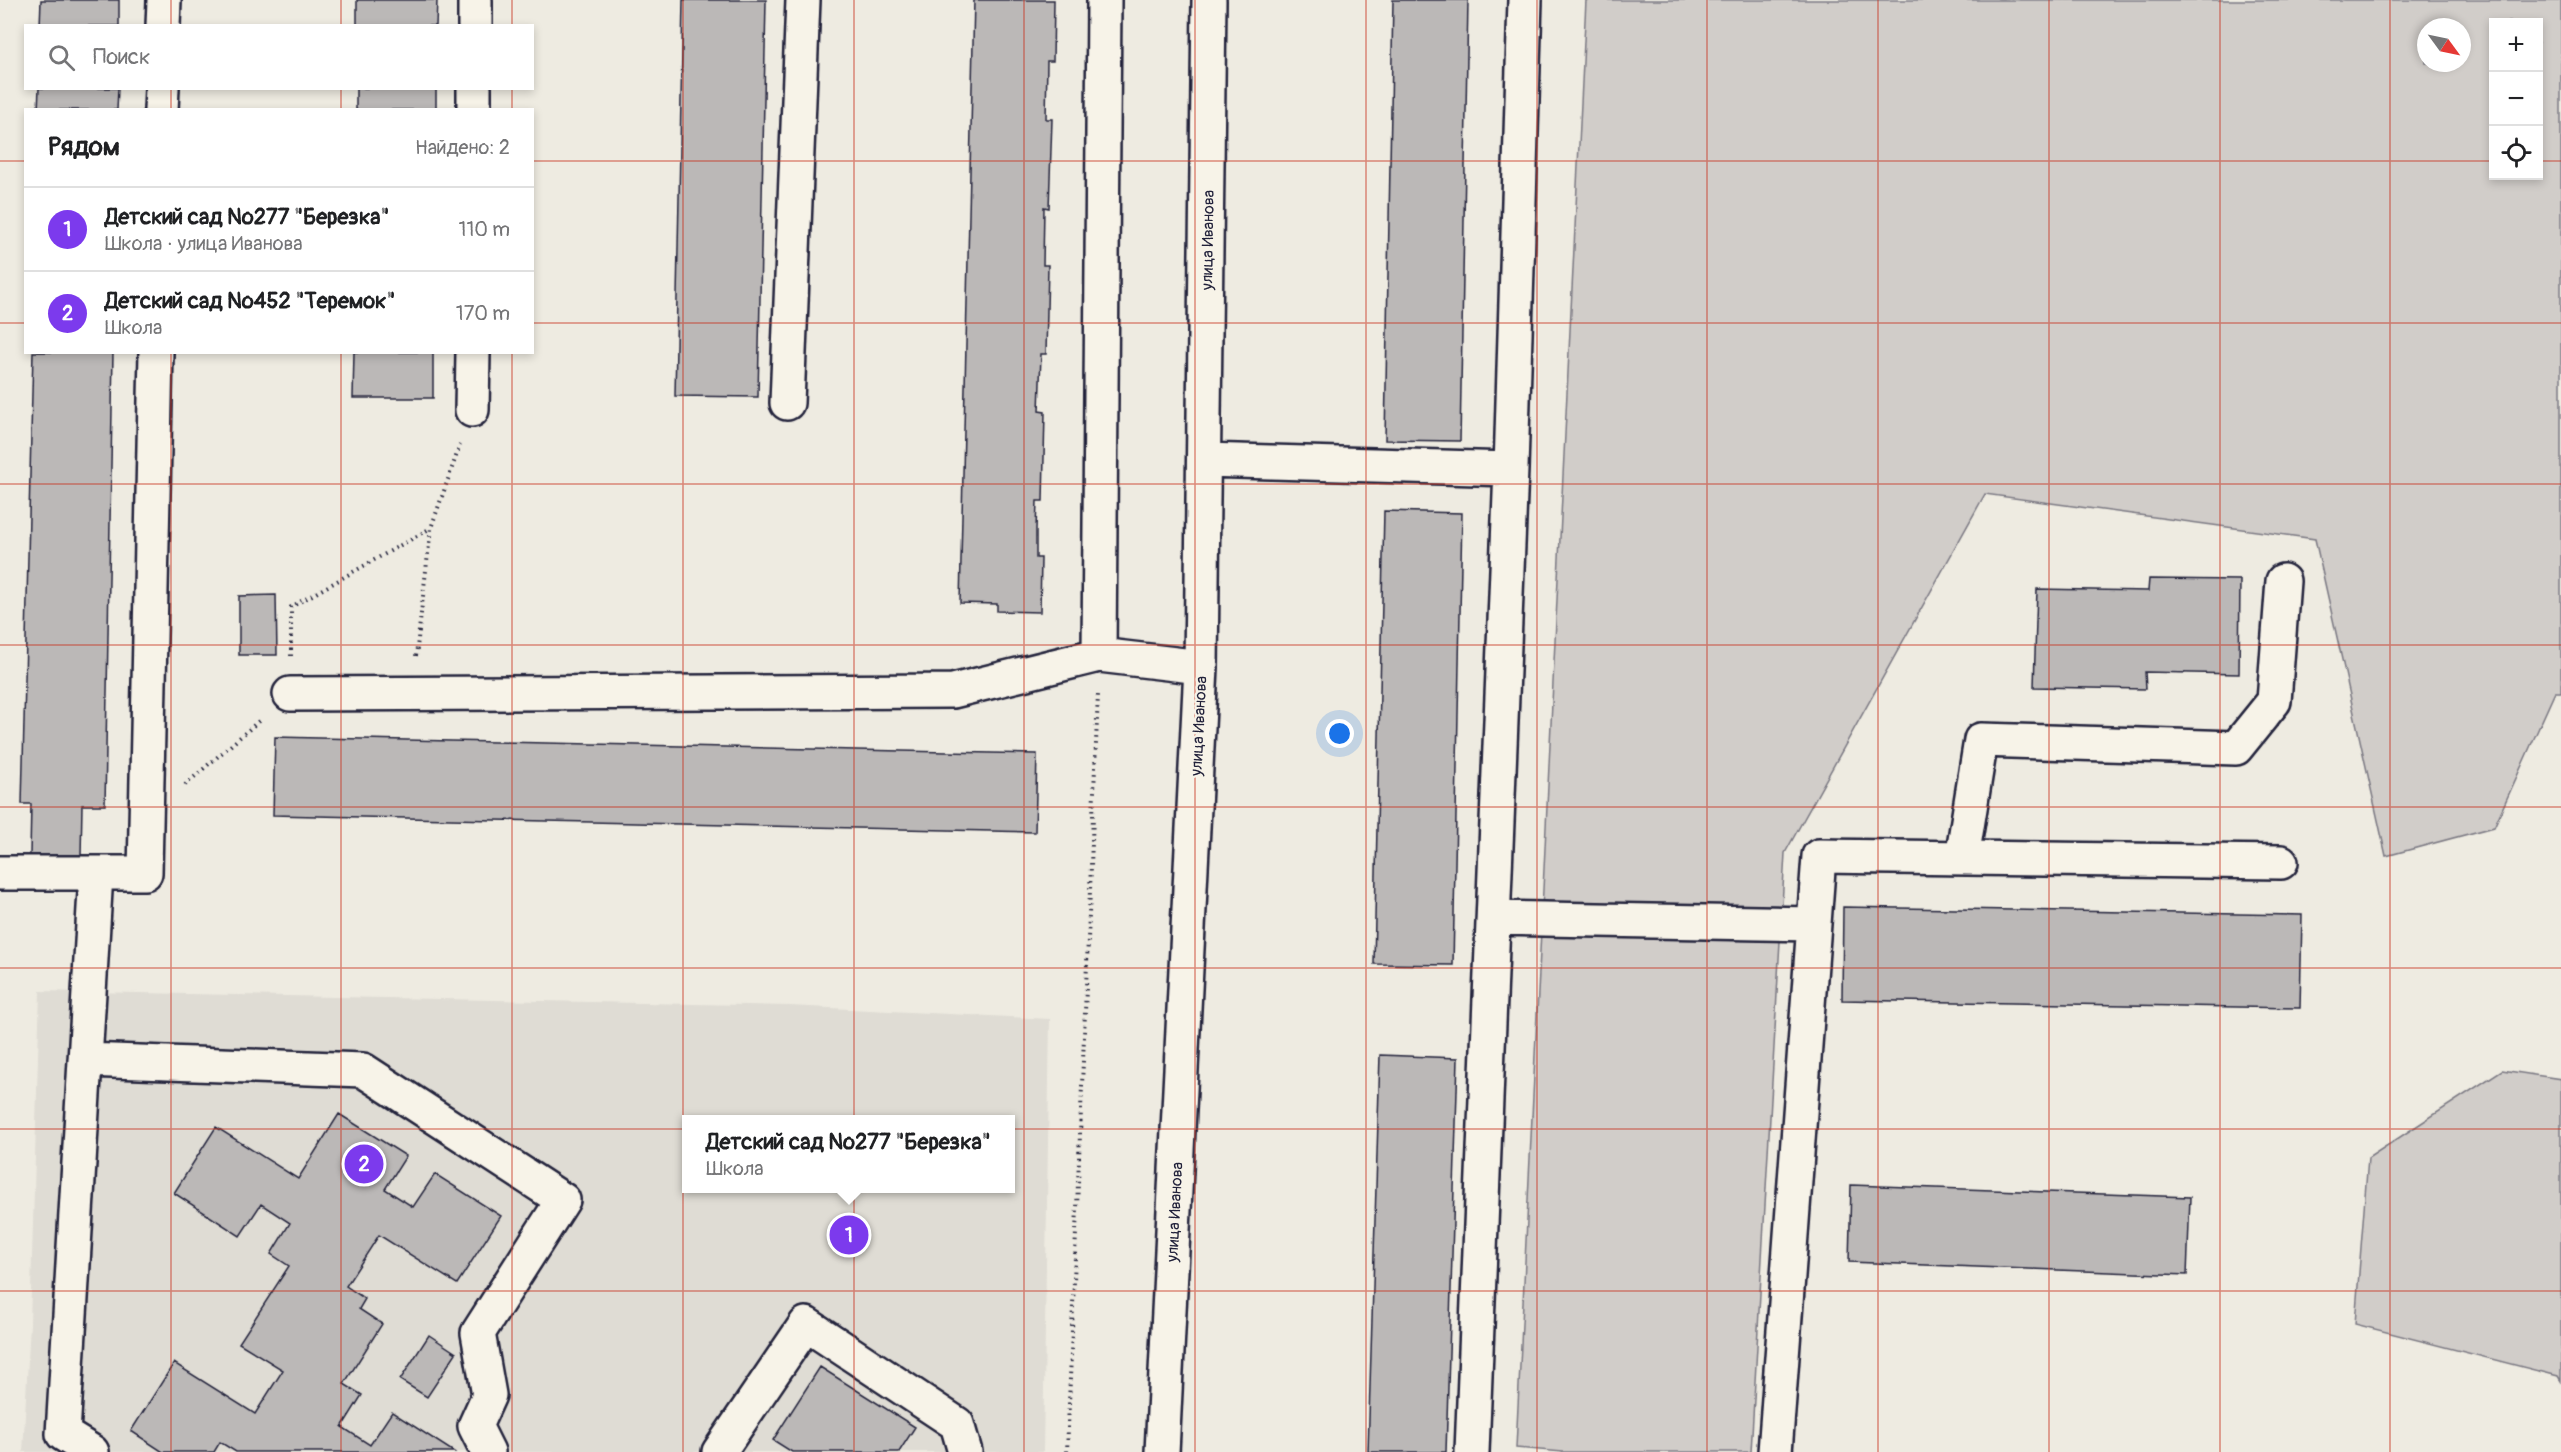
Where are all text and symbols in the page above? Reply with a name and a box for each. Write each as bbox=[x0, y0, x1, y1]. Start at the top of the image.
north arrow bbox=[2417, 18, 2471, 72]
map controls bbox=[2489, 18, 2543, 180]
button: + bbox=[2489, 18, 2543, 72]
search box bbox=[24, 24, 534, 90]
icon: search bbox=[45, 41, 78, 74]
text: Поиск bbox=[93, 43, 150, 71]
button: − bbox=[2489, 72, 2543, 126]
button: locate bbox=[2489, 126, 2543, 180]
text: Рядом bbox=[48, 131, 120, 163]
text: Найдено: 2 bbox=[415, 135, 510, 160]
street label: улица Иванова bbox=[1197, 190, 1219, 291]
text: Детский сад №277 "Березка" bbox=[105, 203, 389, 231]
text: 1 bbox=[64, 217, 71, 242]
text: 110 m bbox=[459, 217, 510, 242]
text: Школа · улица Иванова bbox=[105, 231, 303, 256]
text: Детский сад №452 "Теремок" bbox=[105, 287, 395, 315]
text: 2 bbox=[62, 301, 73, 326]
text: 170 m bbox=[456, 301, 510, 326]
text: Школа bbox=[105, 315, 162, 340]
street label: улица Иванова bbox=[1186, 676, 1212, 778]
your location bbox=[1325, 719, 1354, 748]
popup bbox=[682, 1115, 1015, 1193]
text: Детский сад №277 "Березка" bbox=[706, 1128, 991, 1156]
pin: 2 bbox=[344, 1142, 384, 1186]
text: Школа bbox=[706, 1156, 764, 1181]
street label: улица Иванова bbox=[1162, 1162, 1188, 1264]
pin: 1 bbox=[830, 1212, 868, 1258]

